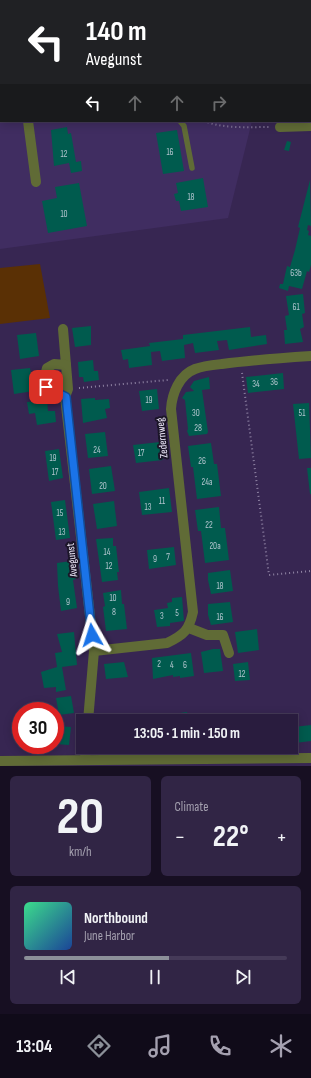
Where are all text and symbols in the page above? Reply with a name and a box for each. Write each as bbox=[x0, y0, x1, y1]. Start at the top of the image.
text: 140 m bbox=[86, 15, 147, 48]
icon: left bbox=[20, 16, 72, 68]
text: Avegunst bbox=[86, 49, 142, 70]
icon: left bbox=[82, 92, 104, 114]
icon: ahead bbox=[124, 92, 146, 114]
icon: ahead bbox=[166, 92, 188, 114]
icon: right bbox=[208, 92, 230, 114]
house number: 16 bbox=[166, 147, 174, 158]
house number: 12 bbox=[61, 149, 68, 160]
house number: 18 bbox=[187, 192, 195, 203]
house number: 10 bbox=[60, 209, 68, 220]
house number: 63b bbox=[290, 268, 302, 279]
house number: 61 bbox=[292, 302, 300, 313]
pin bbox=[29, 370, 63, 404]
icon: arrive bbox=[35, 376, 57, 398]
house number: 36 bbox=[270, 377, 278, 388]
house number: 34 bbox=[252, 379, 260, 390]
house number: 19 bbox=[145, 395, 153, 406]
house number: 30 bbox=[192, 408, 200, 419]
house number: 51 bbox=[299, 408, 306, 419]
street label: Zedernweg bbox=[153, 417, 171, 459]
house number: 28 bbox=[194, 423, 202, 434]
house number: 24 bbox=[93, 445, 101, 456]
house number: 17 bbox=[138, 448, 145, 459]
house number: 19 bbox=[49, 453, 57, 464]
house number: 26 bbox=[198, 456, 206, 467]
house number: 17 bbox=[52, 467, 59, 478]
house number: 24a bbox=[202, 477, 212, 488]
house number: 20 bbox=[99, 481, 107, 492]
house number: 11 bbox=[159, 496, 166, 507]
house number: 13 bbox=[145, 502, 152, 513]
house number: 15 bbox=[57, 508, 64, 519]
house number: 22 bbox=[205, 520, 213, 531]
house number: 13 bbox=[59, 527, 66, 538]
house number: 20a bbox=[209, 541, 221, 552]
street label: Avegunst bbox=[64, 542, 80, 579]
house number: 14 bbox=[104, 547, 111, 558]
house number: 7 bbox=[166, 552, 170, 563]
house number: 9 bbox=[153, 554, 157, 565]
house number: 12 bbox=[106, 561, 113, 572]
house number: 18 bbox=[216, 581, 224, 592]
house number: 10 bbox=[109, 593, 117, 604]
house number: 9 bbox=[66, 597, 70, 608]
house number: 8 bbox=[112, 607, 116, 618]
house number: 5 bbox=[175, 608, 179, 619]
house number: 3 bbox=[160, 611, 164, 622]
house number: 16 bbox=[216, 612, 224, 623]
position arrow bbox=[71, 614, 113, 656]
house number: 2 bbox=[157, 659, 161, 670]
house number: 4 bbox=[170, 660, 174, 671]
house number: 6 bbox=[183, 660, 187, 671]
house number: 12 bbox=[239, 669, 246, 680]
speed limit sign: 30 bbox=[12, 702, 64, 754]
text: 13:05 · 1 min · 150 m bbox=[134, 724, 240, 743]
text: 20 bbox=[56, 786, 104, 849]
text: Climate bbox=[175, 799, 208, 815]
text: 22° bbox=[213, 819, 249, 855]
text: − bbox=[175, 824, 185, 851]
text: + bbox=[276, 824, 287, 851]
text: km/h bbox=[69, 844, 91, 860]
text: Northbound bbox=[84, 909, 148, 928]
text: June Harbor bbox=[84, 928, 135, 944]
icon: previous bbox=[57, 966, 79, 988]
icon: pause bbox=[144, 966, 166, 988]
icon: next bbox=[232, 966, 254, 988]
icon: directions bbox=[85, 1032, 113, 1060]
icon: music bbox=[146, 1032, 174, 1060]
icon: phone bbox=[206, 1032, 234, 1060]
icon: climate bbox=[267, 1032, 295, 1060]
text: 13:04 bbox=[16, 1036, 52, 1057]

